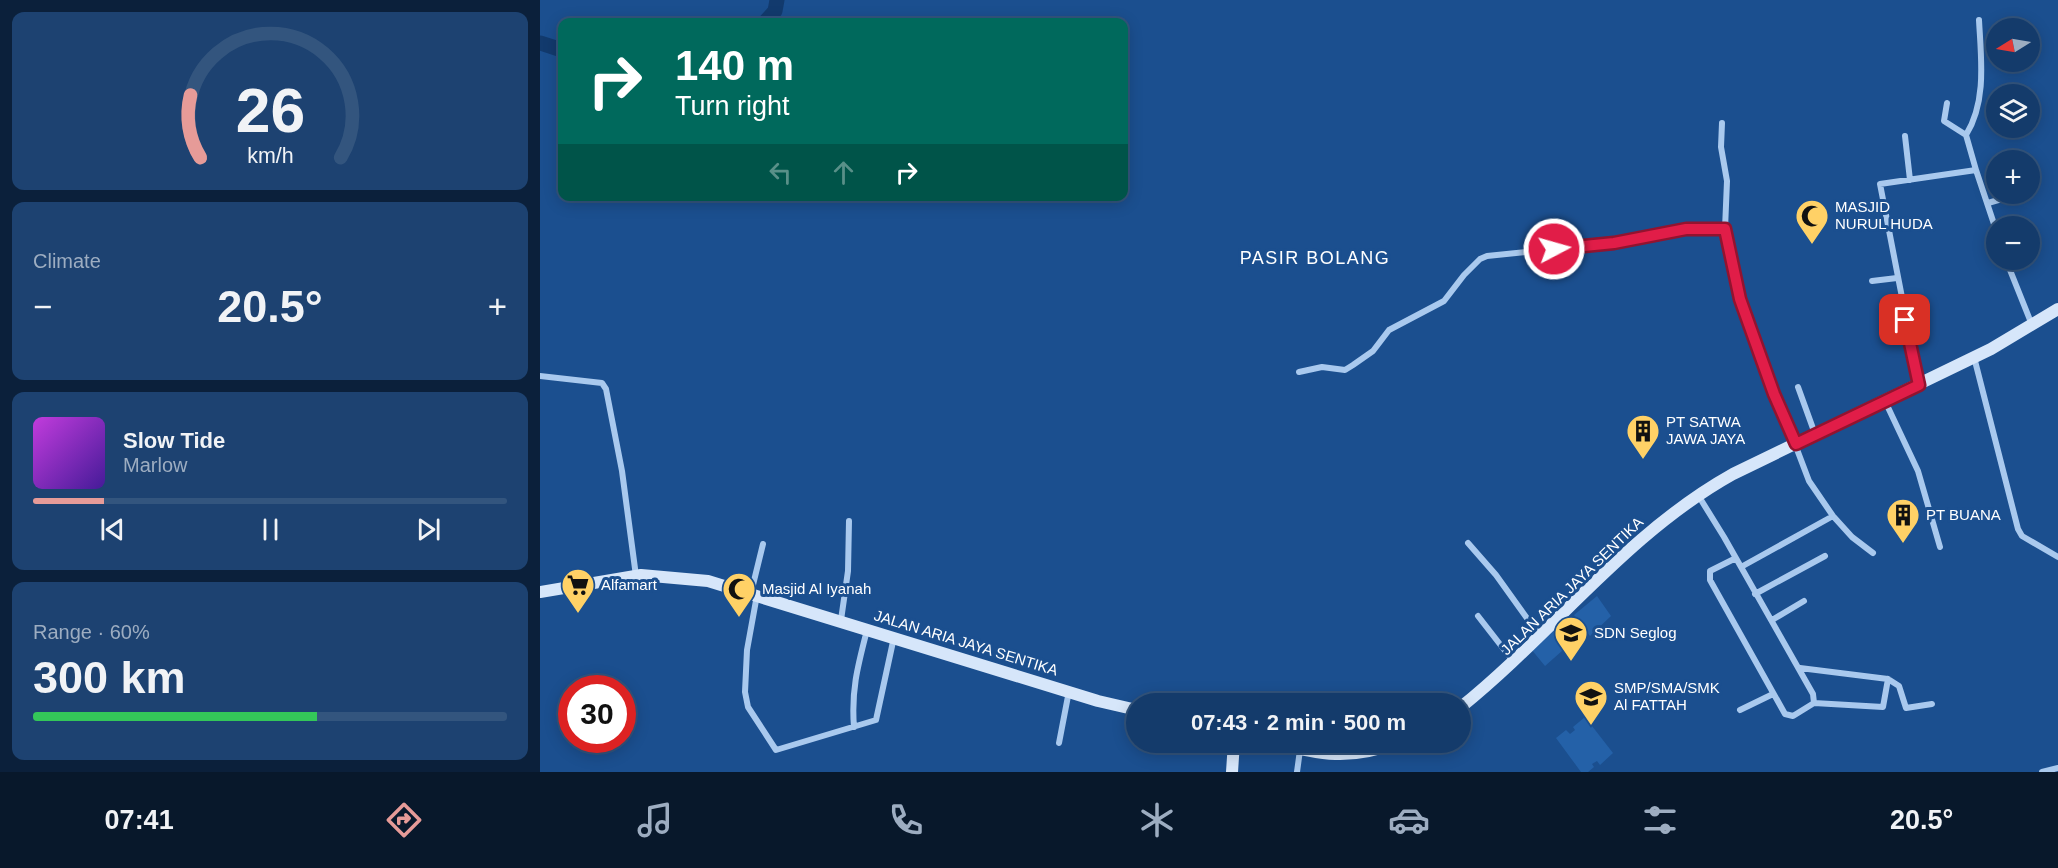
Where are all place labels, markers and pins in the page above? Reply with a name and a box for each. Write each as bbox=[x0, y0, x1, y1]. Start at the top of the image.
mosque icon: MASJID NURUL HUDA bbox=[1794, 198, 1830, 245]
place label: MASJID NURUL HUDA bbox=[1835, 198, 1933, 232]
pin bbox=[1879, 294, 1930, 345]
building icon: PT SATWA JAWA JAYA bbox=[1625, 413, 1661, 460]
place label: PT SATWA JAWA JAYA bbox=[1666, 413, 1745, 447]
building icon: PT BUANA bbox=[1885, 497, 1921, 544]
place label: PT BUANA bbox=[1926, 506, 2001, 523]
supermarket icon: Alfamart bbox=[560, 567, 596, 614]
mosque icon: Masjid Al Iyanah bbox=[721, 571, 757, 618]
place label: Alfamart bbox=[601, 576, 658, 593]
place label: Masjid Al Iyanah bbox=[762, 580, 871, 597]
school or university icon: SDN Seglog bbox=[1553, 615, 1589, 662]
place label: SDN Seglog bbox=[1594, 624, 1677, 641]
school or university icon: SMP/SMA/SMK Al FATTAH bbox=[1573, 679, 1609, 726]
place label: SMP/SMA/SMK Al FATTAH bbox=[1614, 679, 1720, 713]

